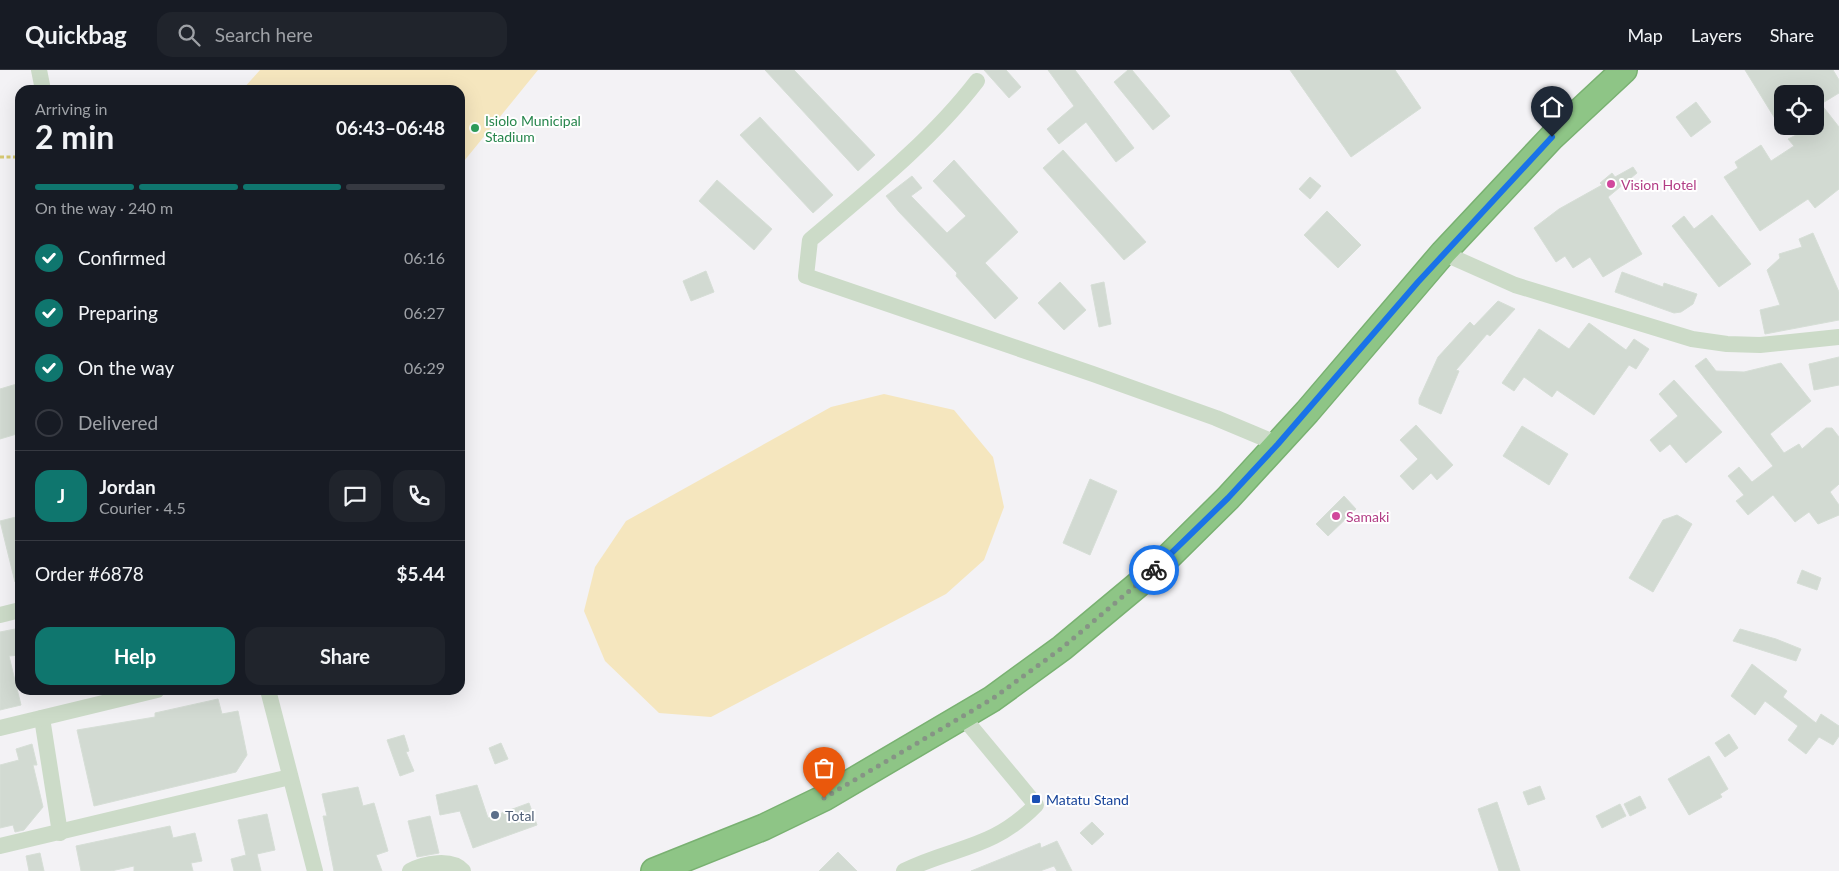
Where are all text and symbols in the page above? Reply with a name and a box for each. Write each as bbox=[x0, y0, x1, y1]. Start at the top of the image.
search box bbox=[157, 12, 507, 57]
text: Quickbag bbox=[25, 20, 127, 49]
icon: search bbox=[175, 21, 203, 49]
text: Search here bbox=[215, 23, 313, 46]
text: Map bbox=[1627, 24, 1663, 46]
text: Layers bbox=[1691, 24, 1742, 46]
text: Share bbox=[1770, 24, 1814, 46]
map controls bbox=[1774, 85, 1824, 135]
button: locate bbox=[1774, 85, 1824, 135]
pin bbox=[1531, 86, 1573, 137]
icon: home bbox=[1538, 93, 1566, 121]
text: Arriving in bbox=[35, 99, 108, 118]
place label: Isiolo Municipal Stadium bbox=[485, 112, 581, 145]
text: 06:43–06:48 bbox=[336, 116, 445, 139]
text: 2 min bbox=[35, 117, 114, 156]
marker: Isiolo Municipal Stadium bbox=[469, 122, 481, 134]
place label: Vision Hotel bbox=[1621, 176, 1697, 193]
marker: Vision Hotel bbox=[1605, 178, 1617, 190]
text: On the way · 240 m bbox=[35, 198, 173, 217]
icon: check bbox=[35, 244, 63, 272]
text: Confirmed bbox=[78, 246, 166, 269]
text: 06:16 bbox=[404, 248, 445, 267]
icon: check bbox=[35, 299, 63, 327]
text: Preparing bbox=[78, 301, 158, 324]
text: 06:27 bbox=[404, 303, 445, 322]
icon: check bbox=[35, 354, 63, 382]
text: On the way bbox=[78, 356, 174, 379]
text: 06:29 bbox=[404, 358, 445, 377]
text: Delivered bbox=[78, 411, 158, 434]
button: chat bbox=[329, 470, 381, 522]
button: phone bbox=[393, 470, 445, 522]
text: Jordan bbox=[99, 475, 156, 498]
text: J bbox=[57, 484, 65, 507]
text: Courier · 4.5 bbox=[99, 498, 186, 517]
place label: Samaki bbox=[1346, 508, 1389, 525]
marker: Samaki bbox=[1330, 510, 1342, 522]
courier bbox=[1129, 545, 1179, 595]
icon: bike bbox=[1140, 556, 1168, 584]
text: Order #6878 bbox=[35, 562, 144, 585]
text: $5.44 bbox=[396, 562, 445, 585]
button: Help bbox=[35, 627, 235, 685]
button: Share bbox=[245, 627, 445, 685]
pin bbox=[803, 747, 845, 798]
icon: bag bbox=[810, 754, 838, 782]
place label: Matatu Stand bbox=[1046, 791, 1129, 808]
marker: Matatu Stand bbox=[1030, 793, 1042, 805]
place label: Total bbox=[505, 807, 535, 824]
marker: Total bbox=[489, 809, 501, 821]

